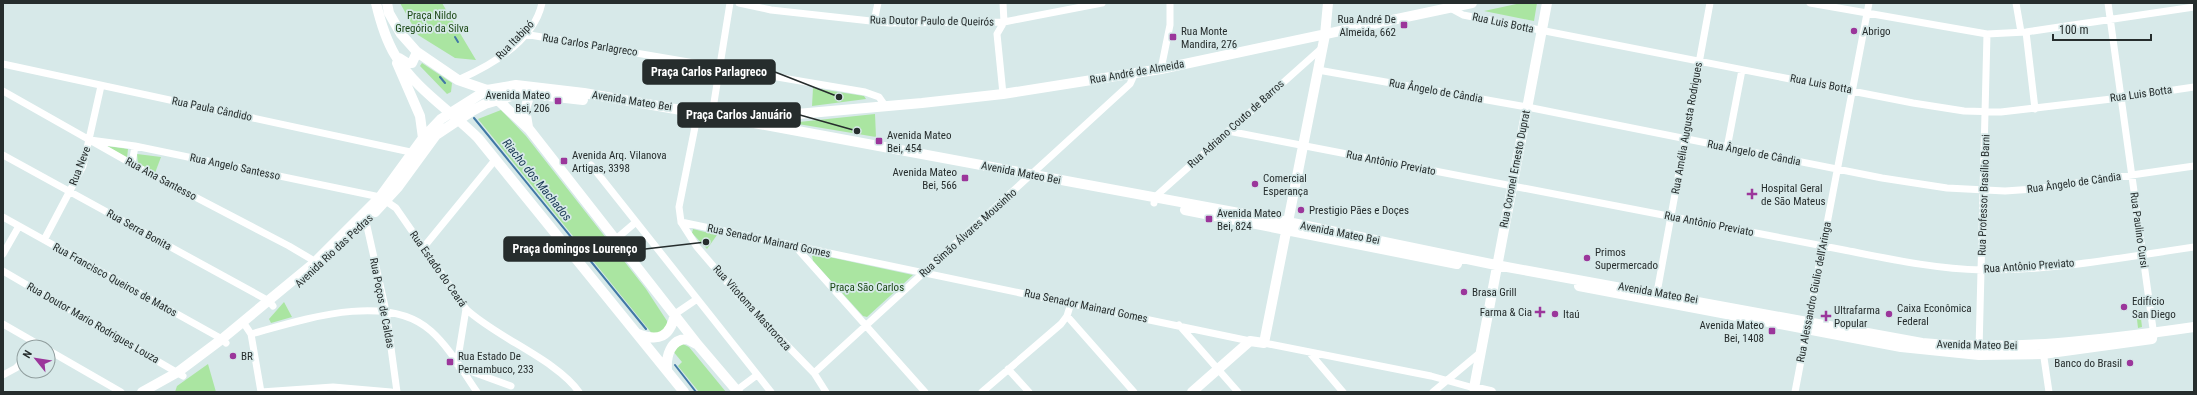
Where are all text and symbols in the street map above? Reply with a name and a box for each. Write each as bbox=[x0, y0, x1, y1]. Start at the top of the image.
park label: Praça Nildo Gregório da Silva bbox=[395, 9, 469, 35]
street label: Rua Luis Botta bbox=[1471, 10, 1535, 36]
street label: Rua Doutor Paulo de Queirós bbox=[870, 13, 994, 29]
place label: Rua André De Almeida, 662 bbox=[1338, 13, 1396, 39]
scale bar bbox=[2053, 16, 2151, 42]
street label: Rua Itabipó bbox=[493, 17, 537, 62]
marker: Rua André De Almeida, 662 bbox=[1399, 20, 1409, 30]
text: 100 m bbox=[2059, 23, 2089, 37]
place label: Rua Monte Mandira, 276 bbox=[1181, 25, 1237, 51]
place label: Abrigo bbox=[1862, 25, 1891, 38]
marker: Abrigo bbox=[1849, 26, 1859, 36]
street label: Rua Carlos Parlagreco bbox=[541, 31, 639, 59]
marker: Rua Monte Mandira, 276 bbox=[1168, 32, 1178, 42]
street label: Rua André de Almeida bbox=[1089, 57, 1185, 87]
callout: Praça Carlos Parlagreco bbox=[643, 60, 775, 84]
street label: Rua Amélia Augusta Rodrigues bbox=[1669, 61, 1705, 195]
text: Praça Carlos Parlagreco bbox=[651, 65, 767, 79]
street label: Rua Luis Botta bbox=[1789, 72, 1853, 96]
street label: Rua Ângelo de Cândia bbox=[1388, 76, 1484, 106]
street label: Rua Adriano Couto de Barros bbox=[1185, 77, 1287, 171]
street label: Rua Luis Botta bbox=[2109, 83, 2173, 105]
street label: Avenida Mateo Bei bbox=[591, 88, 673, 114]
place label: Avenida Mateo Bei, 206 bbox=[486, 89, 550, 115]
street label: Rua Paula Cândido bbox=[171, 94, 254, 124]
marker: Avenida Mateo Bei, 206 bbox=[553, 96, 563, 106]
callout: Praça Carlos Januário bbox=[678, 103, 800, 127]
text: Praça Carlos Januário bbox=[686, 108, 792, 122]
street label: Rua Coronel Ernesto Duprat bbox=[1497, 109, 1533, 229]
place label: Avenida Mateo Bei, 454 bbox=[887, 129, 952, 155]
street label: Rua Professor Brasílio Barni bbox=[1975, 134, 1993, 256]
water label: Riacho dos Machados bbox=[500, 136, 574, 224]
marker: Avenida Mateo Bei, 454 bbox=[874, 136, 884, 146]
street label: Rua Ângelo de Cândia bbox=[1706, 138, 1802, 168]
street label: Rua Neve bbox=[67, 145, 93, 187]
street label: Rua Antônio Previato bbox=[1345, 148, 1437, 178]
place label: Avenida Arq. Vilanova Artigas, 3398 bbox=[572, 149, 667, 175]
street label: Rua Angelo Santesso bbox=[189, 151, 282, 183]
street label: Rua Ana Santesso bbox=[123, 155, 199, 203]
marker: Avenida Arq. Vilanova Artigas, 3398 bbox=[559, 156, 569, 166]
street label: Avenida Mateo Bei bbox=[980, 159, 1062, 187]
place label: Avenida Mateo Bei, 566 bbox=[893, 166, 957, 192]
street label: Rua Ângelo de Cândia bbox=[2026, 170, 2122, 196]
place label: Comercial Esperança bbox=[1263, 172, 1308, 198]
marker: Avenida Mateo Bei, 566 bbox=[960, 173, 970, 183]
marker: Comercial Esperança bbox=[1250, 179, 1260, 189]
place label: Hospital Geral de São Mateus bbox=[1761, 182, 1825, 208]
street label: Rua Simão Álvares Mousinho bbox=[917, 186, 1020, 280]
marker: Hospital Geral de São Mateus bbox=[1746, 188, 1758, 200]
street label: Rua Paulino Cursi bbox=[2127, 191, 2151, 269]
place label: Prestigio Pães e Doçes bbox=[1309, 204, 1409, 217]
marker: Prestigio Pães e Doçes bbox=[1296, 205, 1306, 215]
street label: Rua Serra Bonita bbox=[104, 207, 174, 253]
place label: Avenida Mateo Bei, 824 bbox=[1217, 207, 1282, 233]
street label: Rua Antônio Previato bbox=[1663, 209, 1755, 239]
street label: Avenida Rio das Pedras bbox=[292, 212, 376, 290]
marker: Avenida Mateo Bei, 824 bbox=[1204, 214, 1214, 224]
street label: Avenida Mateo Bei bbox=[1299, 219, 1381, 247]
street label: Rua Alessandro Giulio dell'Aringa bbox=[1794, 221, 1834, 363]
street label: Rua Senador Mainard Gomes bbox=[706, 222, 832, 260]
street label: Rua Estado do Ceará bbox=[407, 228, 469, 310]
callout: Praça domingos Lourenço bbox=[504, 237, 645, 261]
street label: Rua Francisco Queiros de Matos bbox=[51, 240, 179, 320]
text: Praça domingos Lourenço bbox=[513, 242, 637, 256]
place label: Primos Supermercado bbox=[1595, 246, 1658, 272]
marker: Primos Supermercado bbox=[1582, 253, 1592, 263]
street label: Rua Antônio Previato bbox=[1983, 256, 2075, 276]
street label: Rua Poços de Caldas bbox=[367, 257, 397, 349]
street label: Rua Vitotoma Mastroroza bbox=[710, 263, 794, 353]
street label: Rua Doutor Mario Rodrigues Louza bbox=[25, 280, 161, 366]
street label: Avenida Mateo Bei bbox=[1617, 280, 1699, 306]
park label: Praça São Carlos bbox=[830, 281, 904, 294]
place label: Brasa Grill bbox=[1472, 286, 1517, 299]
street label: Rua Senador Mainard Gomes bbox=[1023, 287, 1149, 325]
marker: Brasa Grill bbox=[1459, 287, 1469, 297]
place label: Edifício San Diego bbox=[2132, 295, 2176, 321]
place label: Caixa Econômica Federal bbox=[1897, 302, 1972, 328]
marker: Edifício San Diego bbox=[2119, 302, 2129, 312]
place label: Ultrafarma Popular bbox=[1834, 304, 1880, 330]
place label: Farma & Cia bbox=[1480, 306, 1532, 319]
marker: Farma & Cia bbox=[1535, 307, 1545, 317]
place label: Itaú bbox=[1563, 308, 1580, 321]
marker: Itaú bbox=[1550, 309, 1560, 319]
marker: Caixa Econômica Federal bbox=[1884, 309, 1894, 319]
marker: Ultrafarma Popular bbox=[1821, 311, 1831, 321]
place label: Avenida Mateo Bei, 1408 bbox=[1700, 319, 1764, 345]
marker: Avenida Mateo Bei, 1408 bbox=[1767, 326, 1777, 336]
street label: Avenida Mateo Bei bbox=[1937, 338, 2017, 352]
north arrow bbox=[16, 339, 56, 379]
text: N bbox=[20, 348, 35, 360]
place label: BR bbox=[241, 350, 253, 363]
place label: Rua Estado De Pernambuco, 233 bbox=[458, 350, 534, 376]
marker: BR bbox=[228, 351, 238, 361]
marker: Rua Estado De Pernambuco, 233 bbox=[445, 357, 455, 367]
place label: Banco do Brasil bbox=[2054, 357, 2122, 370]
marker: Banco do Brasil bbox=[2125, 358, 2135, 368]

